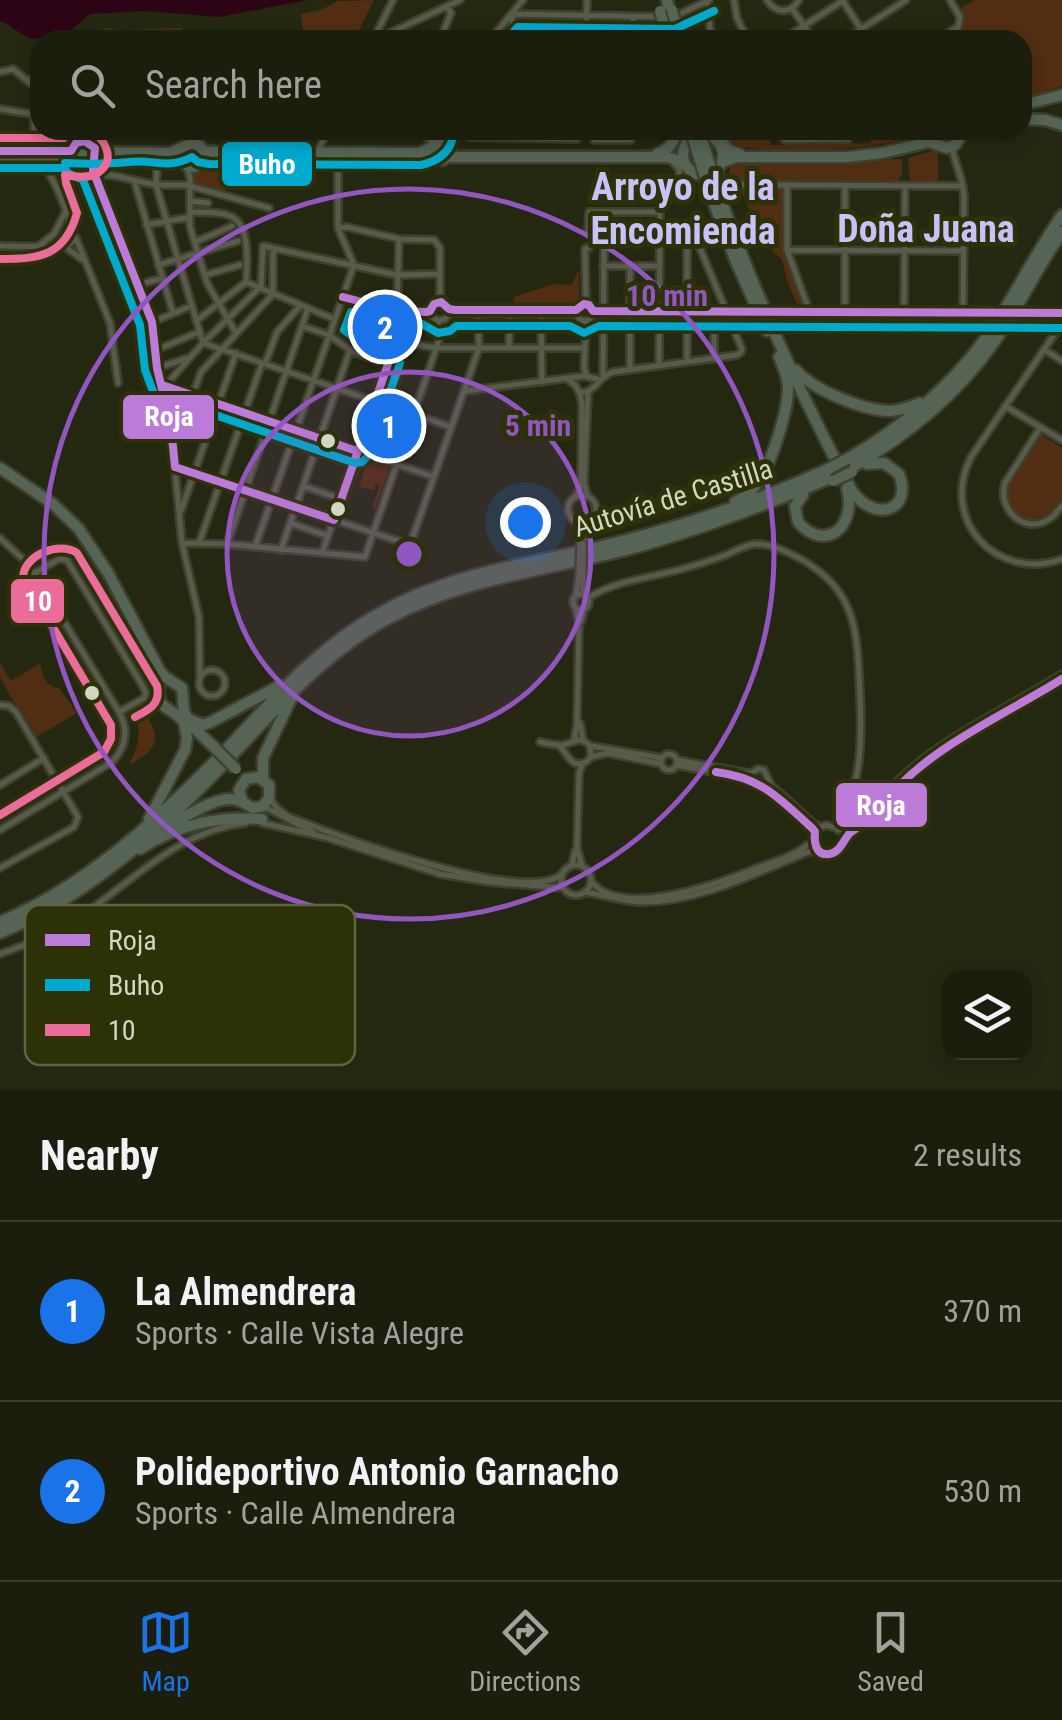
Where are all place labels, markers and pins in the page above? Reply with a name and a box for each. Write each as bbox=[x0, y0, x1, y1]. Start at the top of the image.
pin: 2 bbox=[352, 290, 418, 364]
pin: 1 bbox=[356, 388, 422, 464]
unlabelled marker bbox=[318, 431, 338, 451]
unlabelled marker bbox=[328, 499, 348, 519]
centre of rings bbox=[391, 536, 427, 572]
unlabelled marker bbox=[82, 683, 102, 703]

